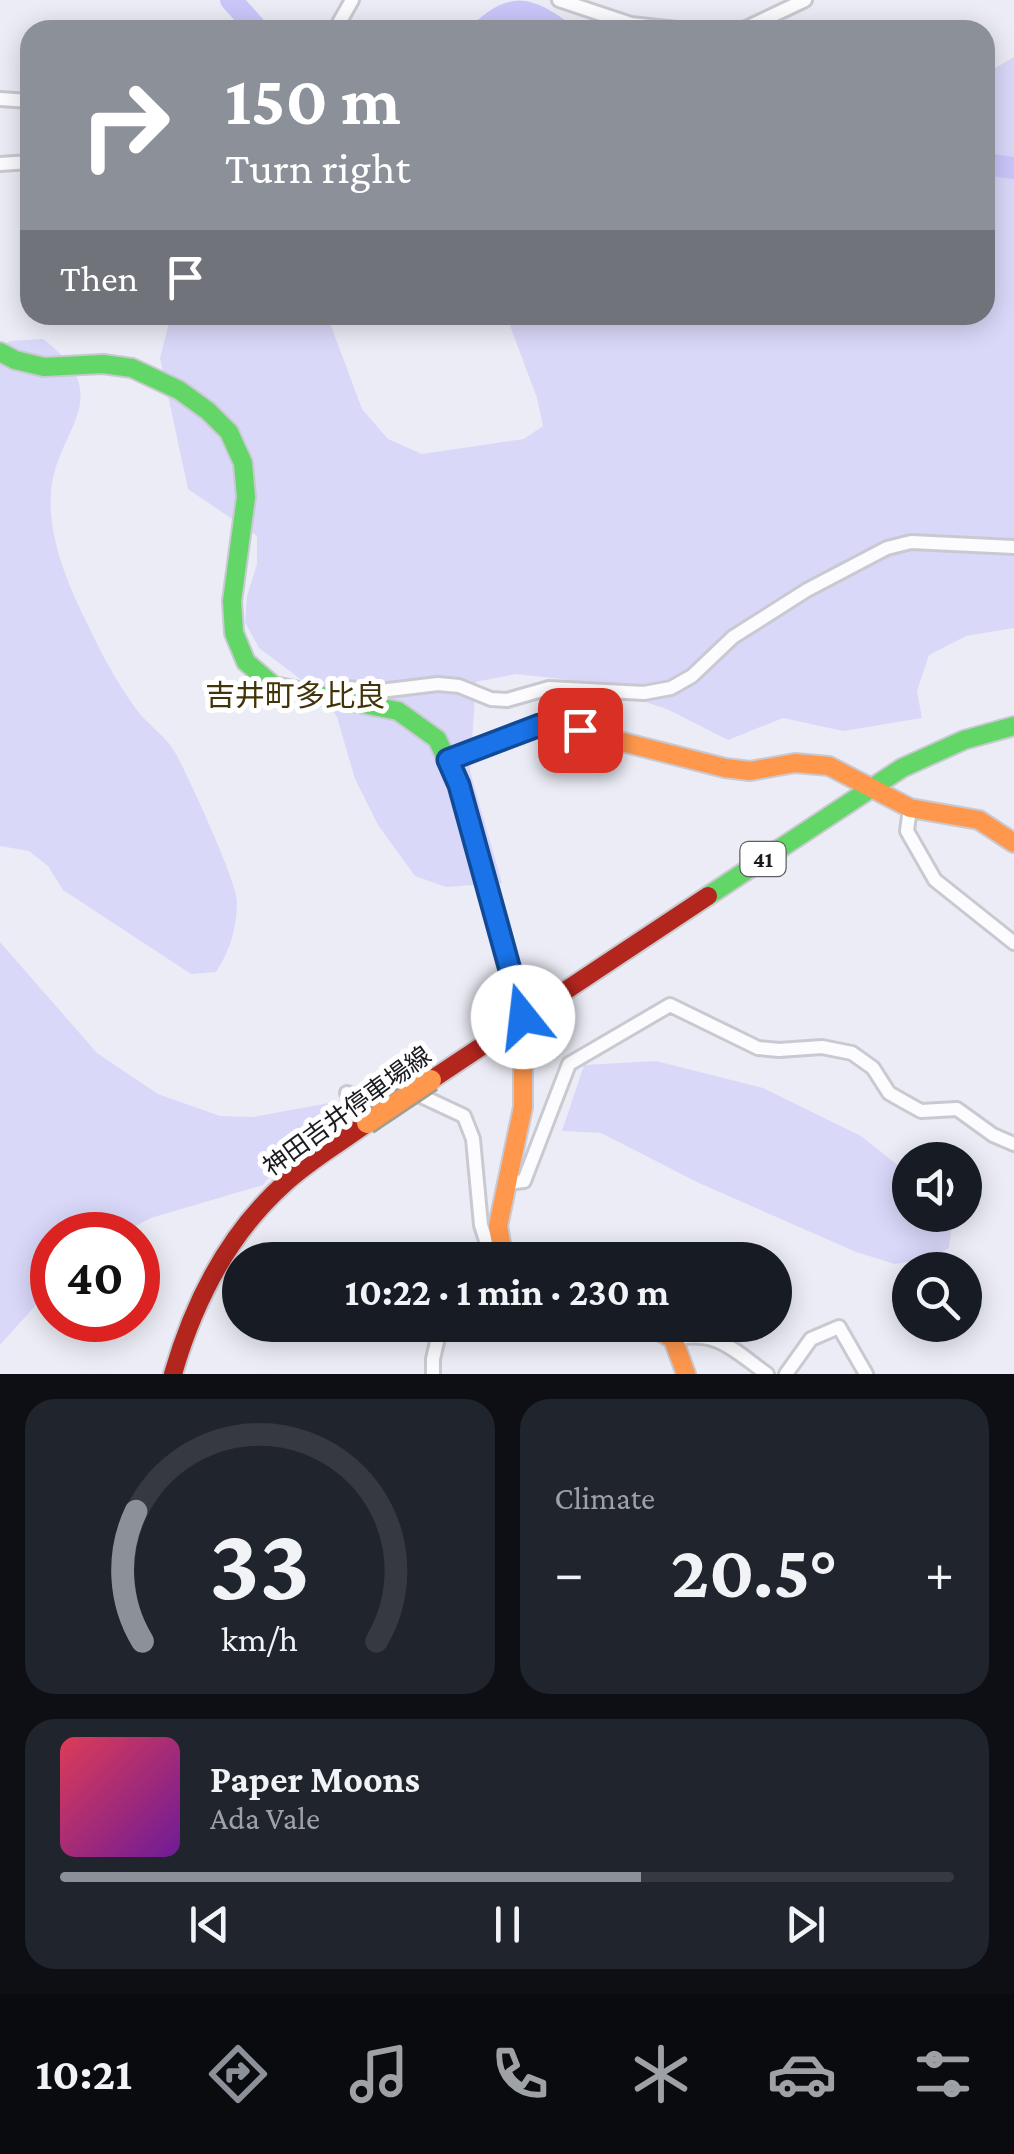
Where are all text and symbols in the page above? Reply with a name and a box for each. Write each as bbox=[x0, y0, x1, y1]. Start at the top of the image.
icon: right bbox=[60, 60, 190, 190]
text: 150 m bbox=[225, 61, 401, 139]
text: Turn right bbox=[225, 143, 410, 193]
icon: arrive bbox=[158, 250, 213, 305]
text: Then bbox=[60, 257, 138, 299]
district label: 吉井町多比良 bbox=[205, 679, 385, 712]
pin bbox=[538, 688, 623, 773]
icon: arrive bbox=[553, 703, 608, 758]
road number: 41 bbox=[740, 842, 786, 876]
position arrow bbox=[471, 965, 575, 1069]
street label: 神田吉井停車場線 bbox=[258, 1041, 436, 1181]
map controls bbox=[892, 1142, 982, 1342]
button: sound bbox=[892, 1142, 982, 1232]
speed limit sign: 40 bbox=[30, 1212, 160, 1342]
button: search bbox=[892, 1252, 982, 1342]
text: 10:22 · 1 min · 230 m bbox=[345, 1271, 669, 1313]
text: Climate bbox=[555, 1480, 655, 1516]
text: 33 bbox=[209, 1506, 310, 1621]
text: 20.5° bbox=[671, 1530, 838, 1613]
text: − bbox=[555, 1542, 584, 1603]
text: + bbox=[925, 1542, 954, 1603]
text: km/h bbox=[221, 1619, 298, 1659]
text: Paper Moons bbox=[210, 1758, 420, 1800]
text: Ada Vale bbox=[210, 1800, 320, 1836]
icon: previous bbox=[182, 1897, 237, 1952]
icon: pause bbox=[480, 1897, 535, 1952]
icon: next bbox=[778, 1897, 833, 1952]
icon: directions bbox=[203, 2039, 273, 2109]
icon: music bbox=[344, 2039, 414, 2109]
icon: phone bbox=[485, 2039, 555, 2109]
icon: climate bbox=[626, 2039, 696, 2109]
icon: car bbox=[767, 2039, 837, 2109]
icon: filters bbox=[908, 2039, 978, 2109]
text: 10:21 bbox=[36, 2049, 132, 2099]

